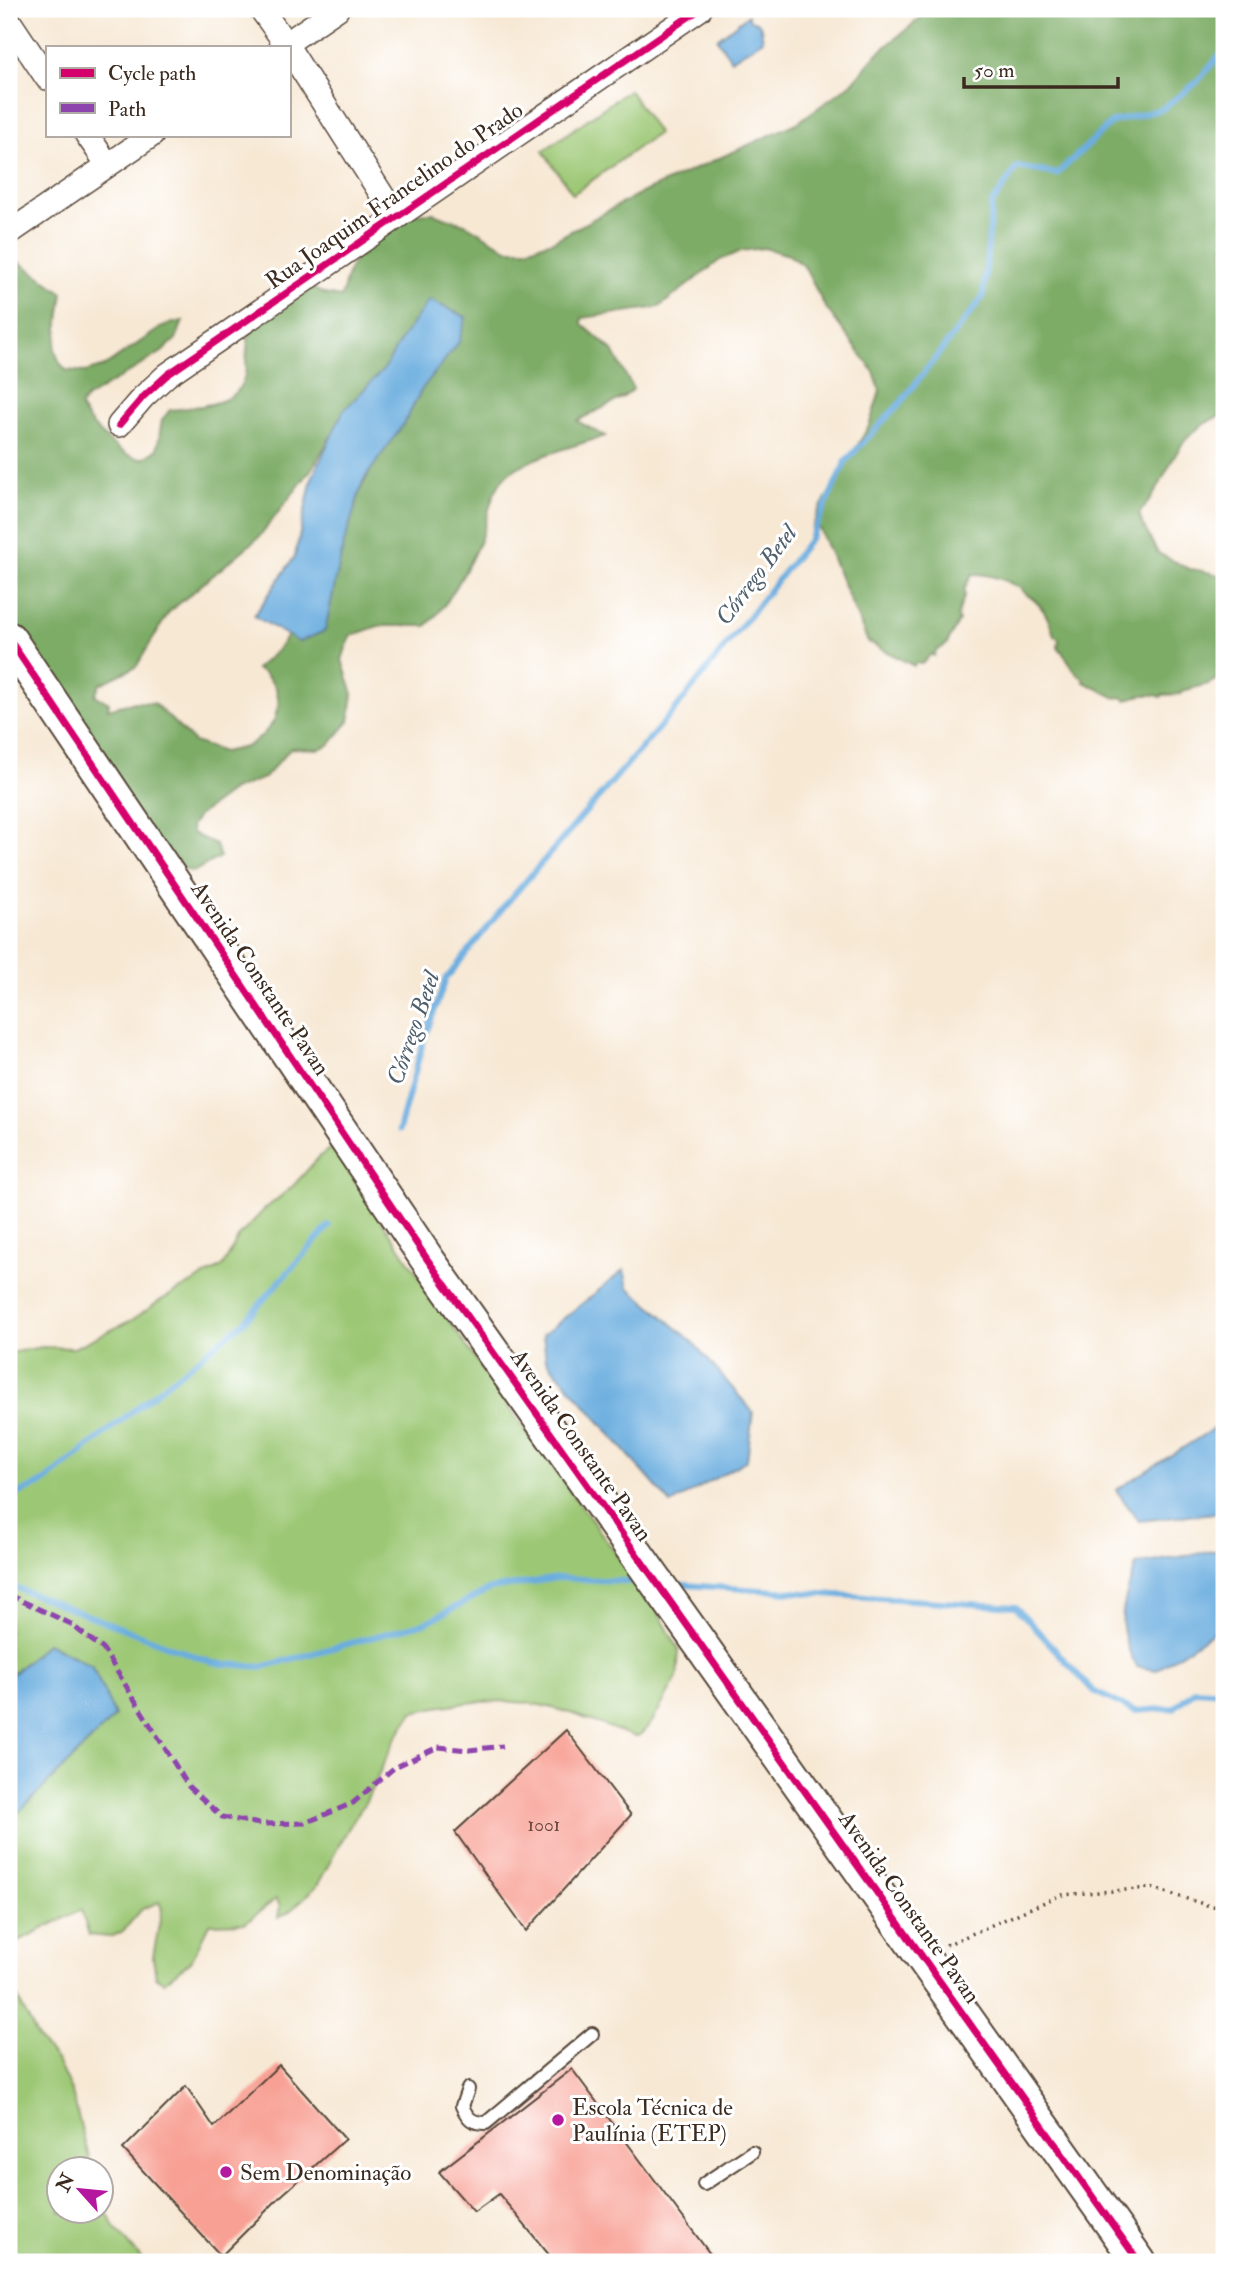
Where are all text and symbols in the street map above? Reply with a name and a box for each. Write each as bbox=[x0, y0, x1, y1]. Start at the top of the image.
legend bbox=[46, 46, 290, 136]
scale bar bbox=[964, 46, 1118, 90]
text: 50 m bbox=[974, 57, 1015, 84]
text: Cycle path bbox=[108, 60, 196, 87]
street label: Rua Joaquim Francelino do Prado bbox=[260, 95, 529, 296]
text: Path bbox=[108, 96, 146, 123]
water label: Córrego Betel bbox=[709, 517, 806, 632]
street label: Avenida Constante Pavan bbox=[184, 875, 336, 1081]
water label: Córrego Betel bbox=[380, 965, 448, 1089]
street label: Avenida Constante Pavan bbox=[504, 1343, 659, 1547]
street label: Avenida Constante Pavan bbox=[832, 1805, 987, 2009]
house number: 1001 bbox=[528, 1813, 560, 1837]
place label: Escola Técnica de Paulínia (ETEP) bbox=[572, 2093, 733, 2148]
marker: Escola Técnica de Paulínia (ETEP) bbox=[550, 2112, 566, 2128]
north arrow bbox=[46, 2156, 116, 2226]
place label: Sem Denominação bbox=[240, 2158, 411, 2187]
marker: Sem Denominação bbox=[218, 2164, 234, 2180]
text: N bbox=[51, 2169, 81, 2197]

